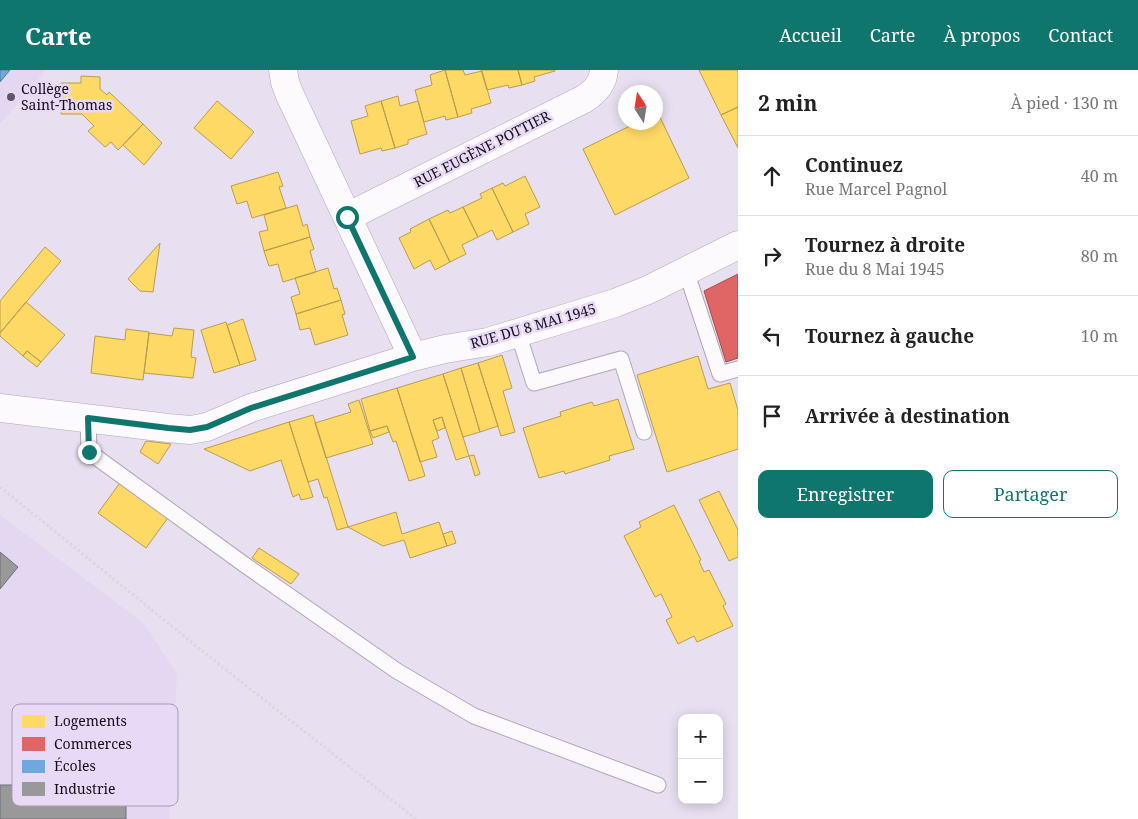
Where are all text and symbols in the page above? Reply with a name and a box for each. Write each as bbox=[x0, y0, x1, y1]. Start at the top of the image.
text: Carte bbox=[25, 19, 91, 52]
text: Accueil bbox=[779, 23, 842, 47]
text: Carte bbox=[870, 23, 915, 47]
text: À propos bbox=[943, 23, 1020, 47]
text: Contact bbox=[1048, 23, 1113, 47]
place label: Collège Saint-Thomas bbox=[21, 79, 112, 114]
north arrow bbox=[618, 85, 663, 130]
text: 2 min bbox=[758, 89, 817, 117]
marker: Collège Saint-Thomas bbox=[5, 91, 17, 103]
text: À pied · 130 m bbox=[1011, 92, 1118, 114]
street label: RUE EUGÈNE POTTIER bbox=[410, 106, 554, 191]
text: Continuez bbox=[805, 152, 903, 178]
icon: ahead bbox=[758, 162, 786, 190]
text: 40 m bbox=[1081, 165, 1118, 187]
text: Rue Marcel Pagnol bbox=[805, 178, 947, 200]
route start bbox=[336, 206, 359, 229]
text: Tournez à droite bbox=[805, 232, 965, 258]
icon: right bbox=[758, 242, 786, 270]
text: 80 m bbox=[1081, 245, 1118, 267]
text: Rue du 8 Mai 1945 bbox=[805, 258, 945, 280]
street label: RUE DU 8 MAI 1945 bbox=[468, 298, 598, 353]
icon: left bbox=[758, 322, 786, 350]
text: Tournez à gauche bbox=[805, 323, 974, 349]
text: 10 m bbox=[1081, 325, 1118, 347]
icon: arrive bbox=[758, 402, 786, 430]
text: Arrivée à destination bbox=[805, 403, 1010, 429]
route end bbox=[78, 441, 101, 464]
button: Enregistrer bbox=[758, 470, 933, 518]
button: Partager bbox=[943, 470, 1118, 518]
legend bbox=[12, 704, 178, 806]
text: Logements bbox=[54, 711, 127, 730]
map controls bbox=[678, 714, 723, 804]
button: + bbox=[678, 714, 723, 759]
text: Commerces bbox=[54, 734, 132, 753]
text: Écoles bbox=[54, 756, 96, 775]
button: − bbox=[678, 759, 723, 804]
text: Industrie bbox=[54, 779, 115, 798]

